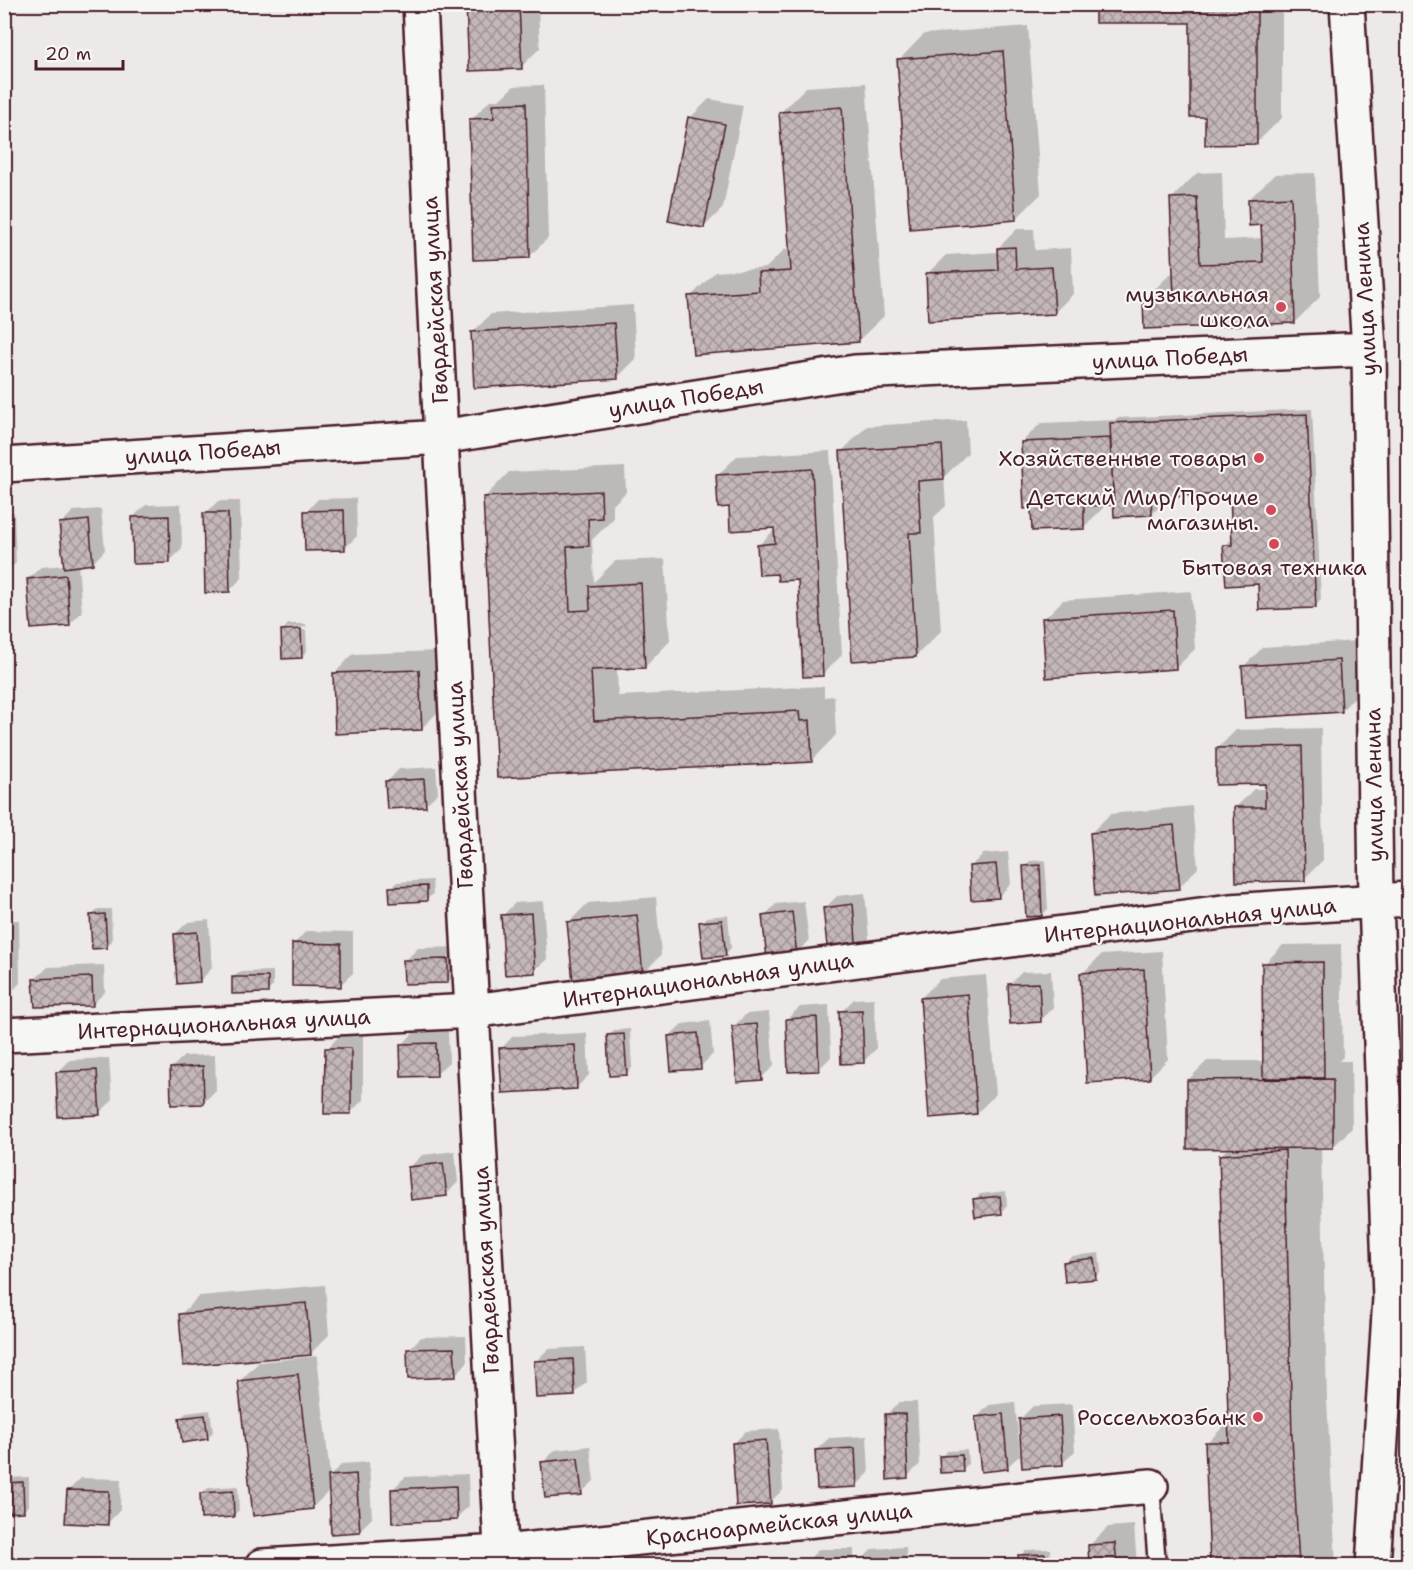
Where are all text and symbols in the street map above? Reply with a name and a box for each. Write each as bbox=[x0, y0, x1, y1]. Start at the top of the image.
scale bar bbox=[36, 33, 123, 71]
text: 20 m bbox=[45, 42, 91, 66]
street label: Гвардейская улица bbox=[415, 195, 455, 405]
street label: улица Ленина bbox=[1346, 221, 1384, 377]
place label: музыкальная школа bbox=[1125, 280, 1269, 334]
marker: музыкальная школа bbox=[1274, 300, 1288, 314]
street label: улица Победы bbox=[1091, 339, 1249, 377]
street label: улица Победы bbox=[606, 371, 766, 425]
street label: улица Победы bbox=[124, 432, 282, 472]
place label: Хозяйственные товары bbox=[999, 444, 1247, 473]
marker: Хозяйственные товары bbox=[1252, 451, 1266, 465]
place label: Детский Мир/Прочие магазины. bbox=[1026, 483, 1259, 537]
marker: Детский Мир/Прочие магазины. bbox=[1264, 503, 1278, 517]
marker: Бытовая техника bbox=[1267, 537, 1281, 551]
place label: Бытовая техника bbox=[1181, 553, 1367, 582]
street label: Гвардейская улица bbox=[440, 680, 480, 890]
street label: улица Ленина bbox=[1358, 707, 1390, 862]
street label: Интернациональная улица bbox=[1042, 890, 1338, 950]
street label: Интернациональная улица bbox=[561, 945, 856, 1015]
street label: Интернациональная улица bbox=[77, 1002, 372, 1046]
street label: Гвардейская улица bbox=[466, 1165, 506, 1375]
place label: Россельхозбанк bbox=[1077, 1403, 1246, 1432]
marker: Россельхозбанк bbox=[1251, 1410, 1265, 1424]
street label: Красноармейская улица bbox=[644, 1496, 914, 1552]

